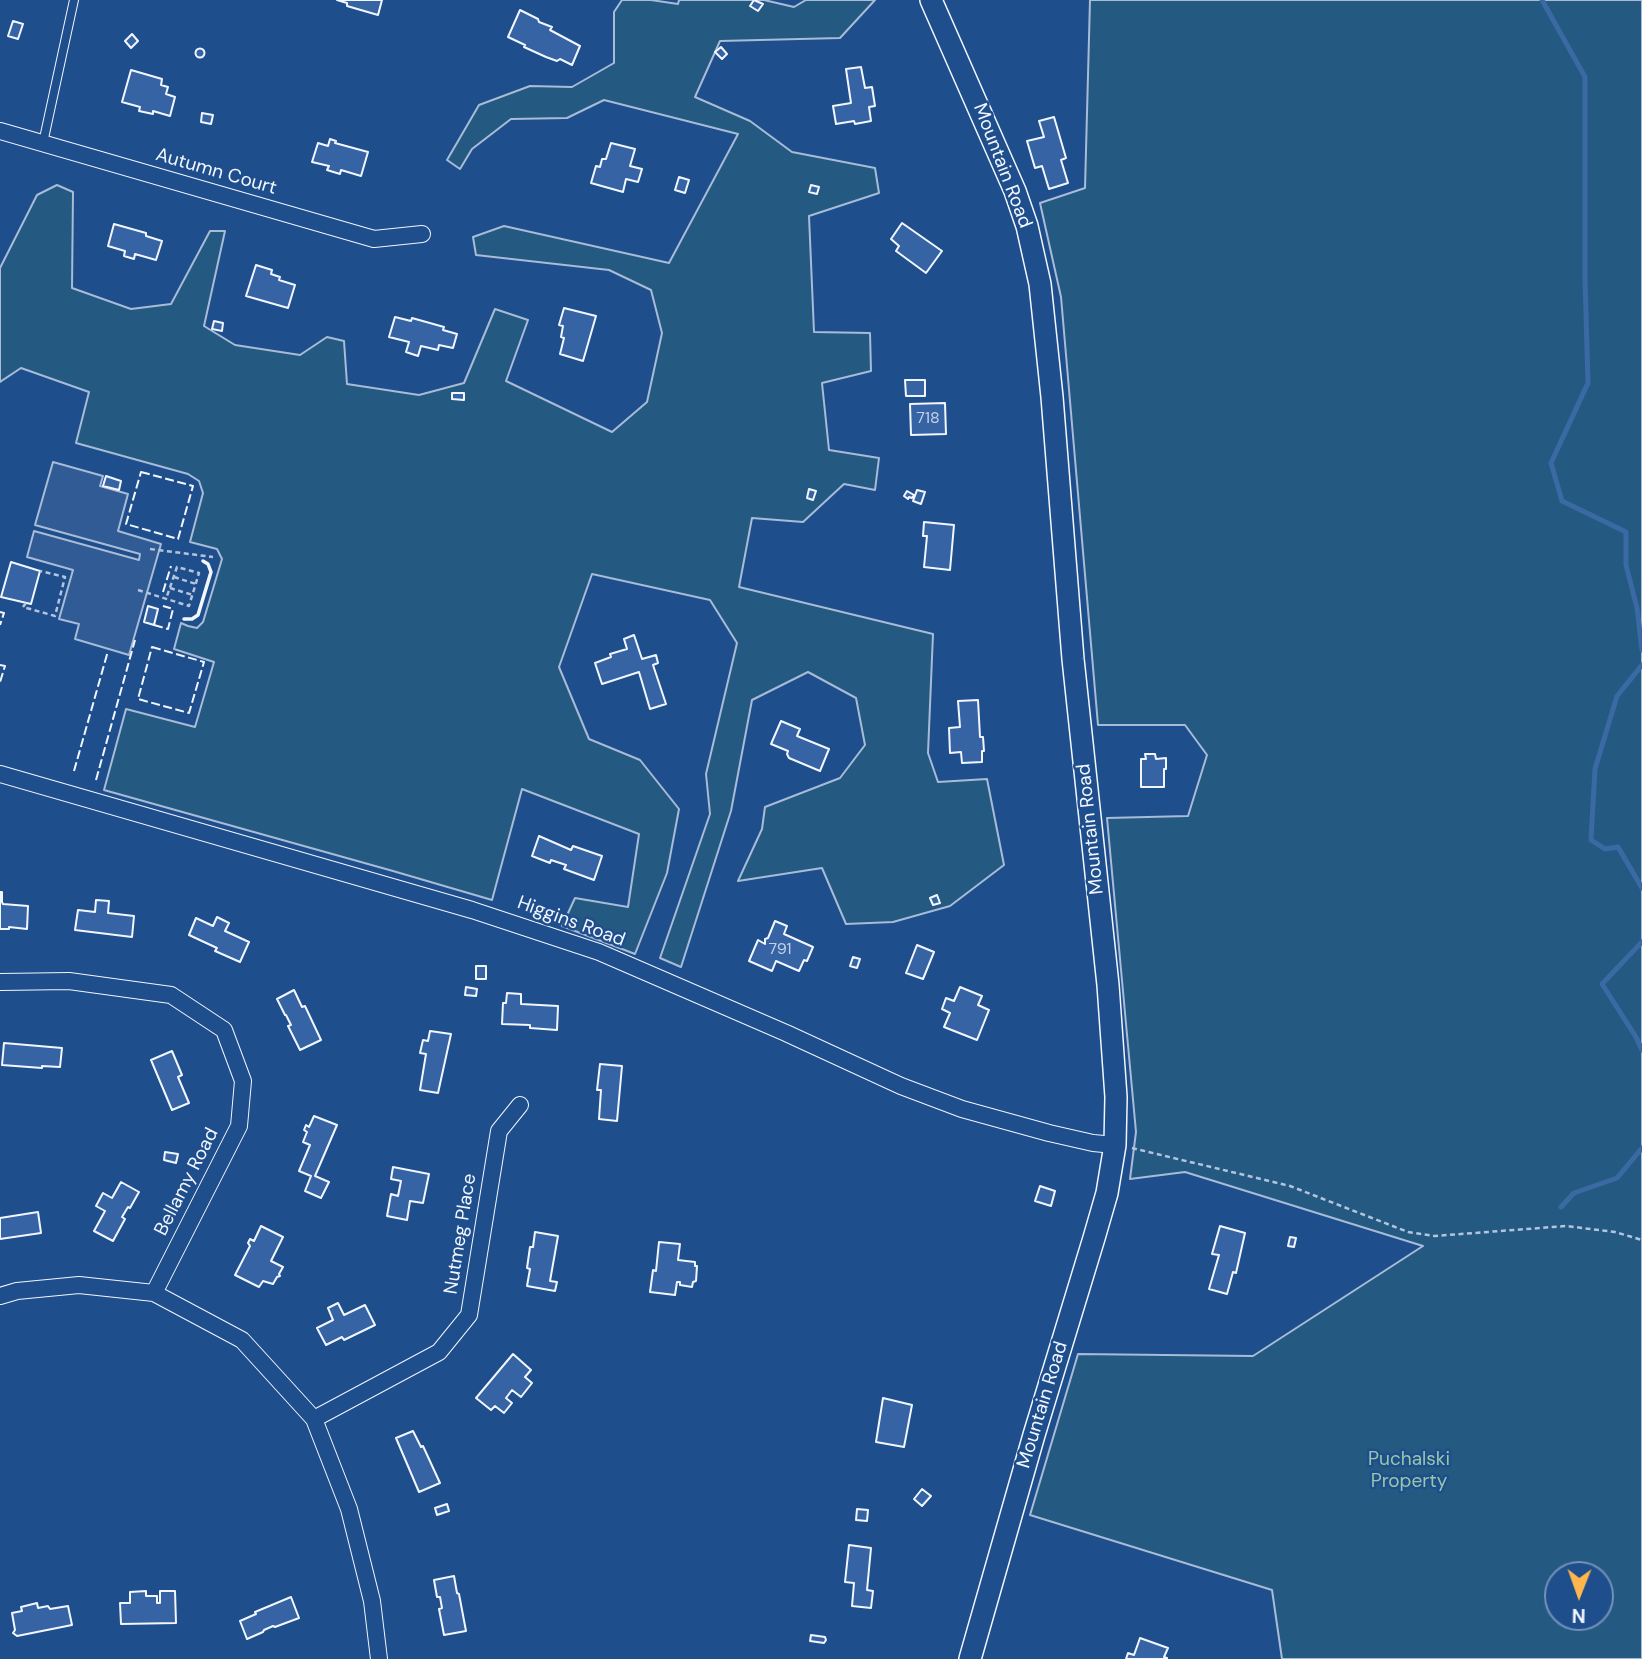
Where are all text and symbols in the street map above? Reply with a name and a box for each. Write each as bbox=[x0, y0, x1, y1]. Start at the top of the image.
street label: Mountain Road bbox=[968, 100, 1036, 232]
street label: Autumn Court bbox=[153, 144, 279, 200]
house number: 718 bbox=[916, 409, 940, 429]
street label: Mountain Road bbox=[1073, 762, 1109, 896]
street label: Higgins Road bbox=[514, 892, 628, 952]
house number: 791 bbox=[769, 940, 791, 960]
street label: Bellamy Road bbox=[150, 1124, 224, 1240]
street label: Nutmeg Place bbox=[440, 1172, 482, 1296]
street label: Mountain Road bbox=[1013, 1339, 1073, 1471]
park label: Puchalski Property bbox=[1368, 1449, 1450, 1493]
north arrow bbox=[1544, 1561, 1614, 1631]
text: N bbox=[1572, 1603, 1586, 1628]

